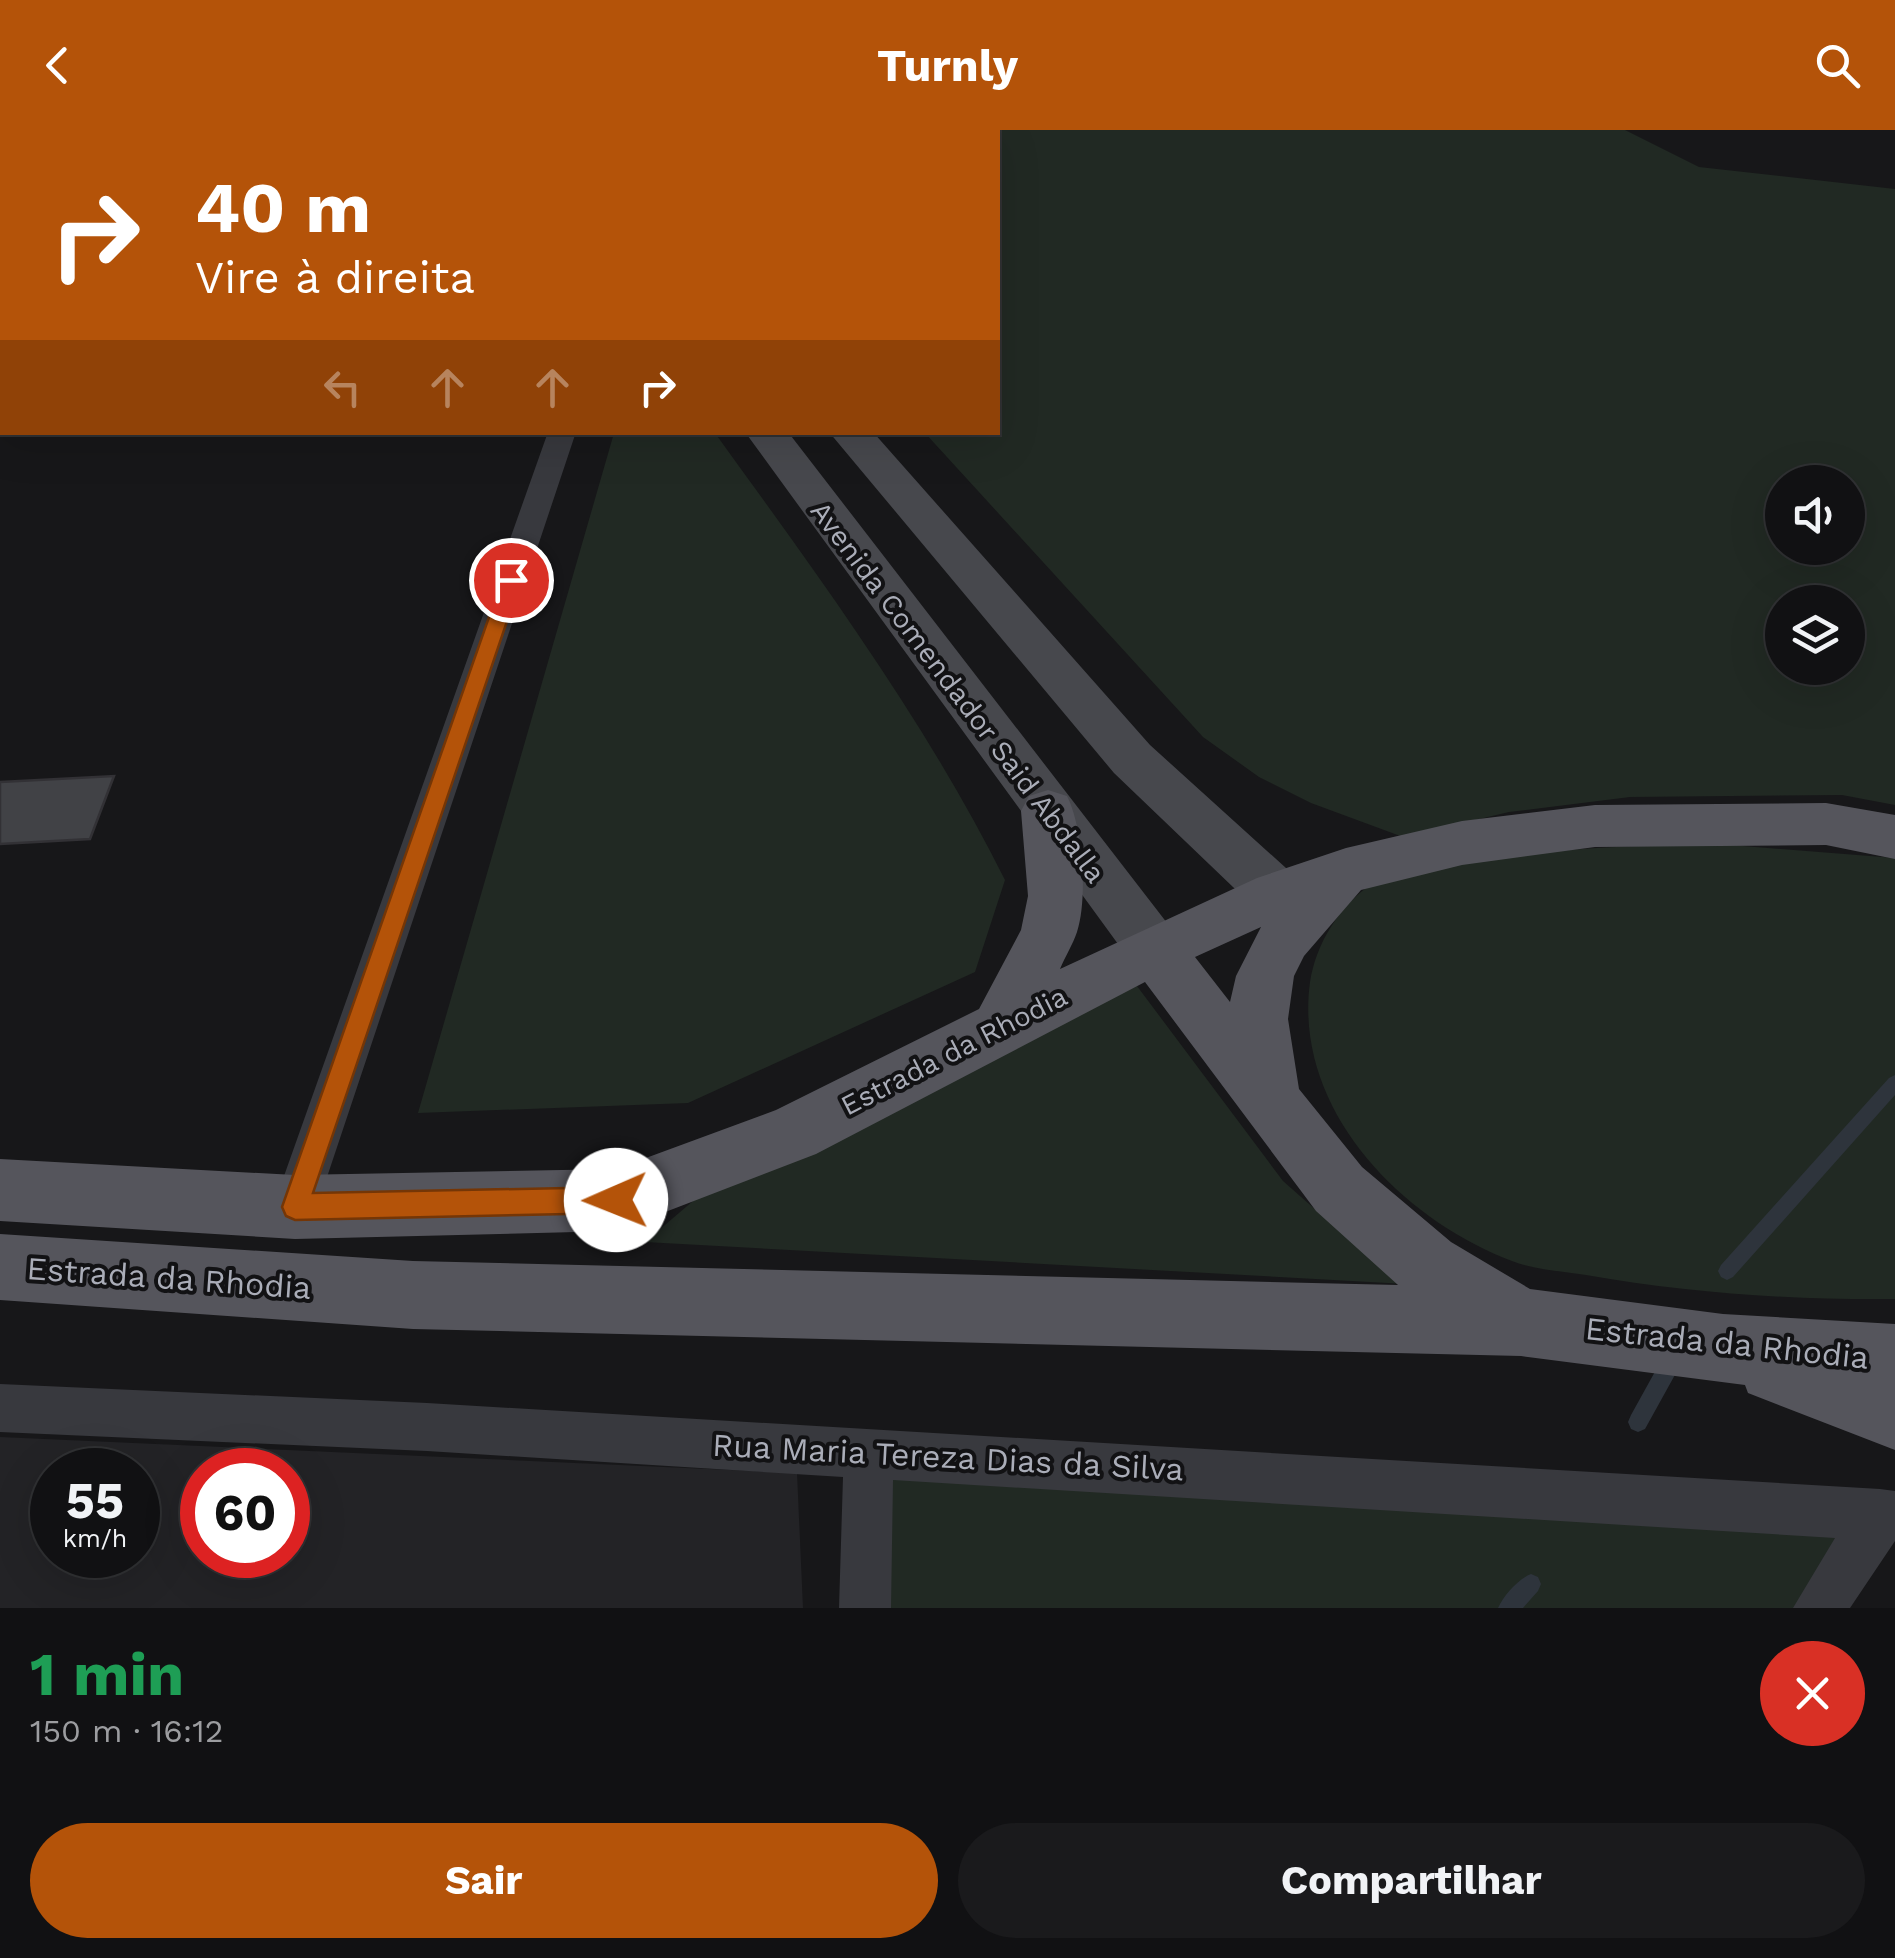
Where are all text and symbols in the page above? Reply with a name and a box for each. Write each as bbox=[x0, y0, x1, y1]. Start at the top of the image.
icon: back bbox=[30, 38, 85, 93]
icon: search bbox=[1810, 38, 1865, 93]
text: Turnly bbox=[877, 39, 1018, 92]
text: 40 m bbox=[195, 167, 371, 249]
icon: right bbox=[30, 170, 160, 300]
text: Vire à direita bbox=[195, 251, 475, 304]
icon: left bbox=[315, 360, 370, 415]
icon: ahead bbox=[420, 360, 475, 415]
icon: ahead bbox=[525, 360, 580, 415]
icon: right bbox=[630, 360, 685, 415]
map controls bbox=[1765, 465, 1865, 685]
button: sound bbox=[1765, 465, 1865, 565]
street label: Avenida Comendador Said Abdalla bbox=[804, 495, 1112, 889]
pin bbox=[469, 538, 554, 623]
icon: arrive bbox=[484, 553, 539, 608]
button: layers bbox=[1765, 585, 1865, 685]
street label: Estrada da Rhodia bbox=[835, 980, 1073, 1122]
position arrow bbox=[564, 1148, 668, 1252]
street label: Estrada da Rhodia bbox=[26, 1249, 312, 1307]
street label: Estrada da Rhodia bbox=[1583, 1309, 1871, 1377]
street label: Rua Maria Tereza Dias da Silva bbox=[711, 1426, 1185, 1488]
speed limit sign: 60 bbox=[180, 1448, 310, 1578]
text: 55 bbox=[66, 1471, 124, 1530]
text: km/h bbox=[63, 1524, 127, 1553]
text: 1 min bbox=[30, 1639, 184, 1710]
button: close bbox=[1760, 1641, 1865, 1746]
text: 150 m · 16:12 bbox=[30, 1712, 223, 1750]
button: Sair bbox=[30, 1823, 938, 1938]
button: Compartilhar bbox=[958, 1823, 1865, 1938]

